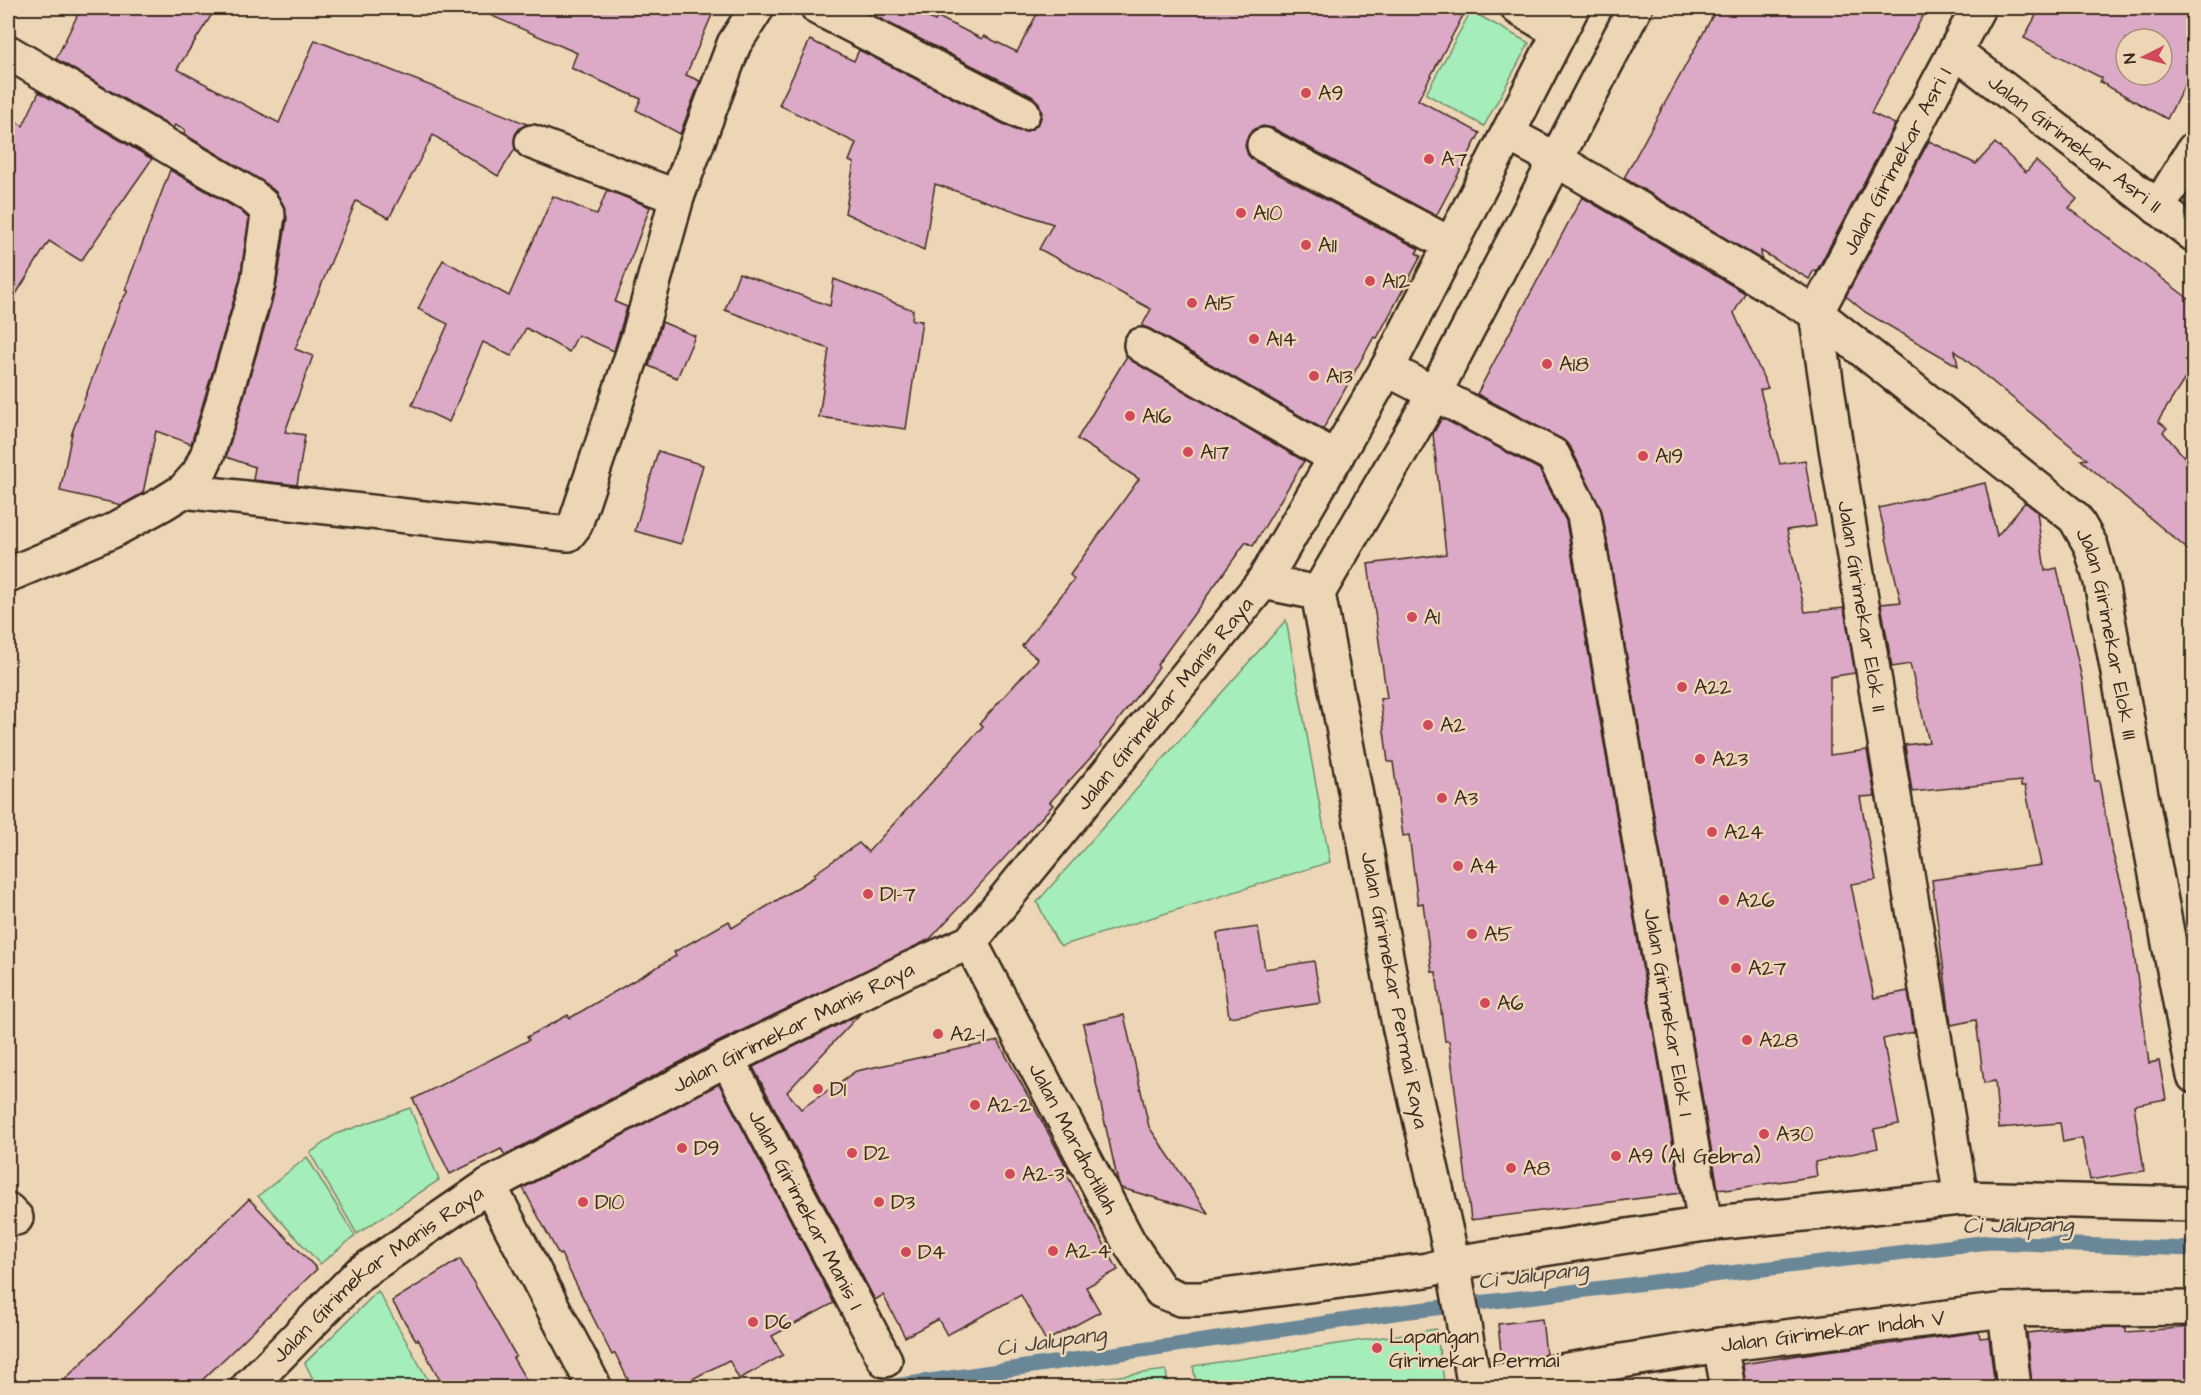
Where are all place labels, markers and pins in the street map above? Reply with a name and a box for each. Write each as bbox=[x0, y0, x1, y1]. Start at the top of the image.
place label: A9 bbox=[1318, 79, 1343, 108]
marker: A9 bbox=[1299, 86, 1313, 100]
place label: A7 bbox=[1441, 145, 1467, 174]
marker: A7 bbox=[1422, 152, 1436, 166]
place label: A10 bbox=[1253, 199, 1282, 228]
marker: A10 bbox=[1234, 206, 1248, 220]
place label: A11 bbox=[1318, 231, 1337, 260]
marker: A11 bbox=[1299, 238, 1313, 252]
place label: A12 bbox=[1382, 267, 1410, 296]
marker: A12 bbox=[1363, 274, 1377, 288]
place label: A15 bbox=[1204, 289, 1235, 318]
marker: A15 bbox=[1185, 296, 1199, 310]
place label: A14 bbox=[1266, 325, 1296, 354]
marker: A14 bbox=[1247, 332, 1261, 346]
place label: A18 bbox=[1559, 350, 1589, 379]
marker: A18 bbox=[1540, 357, 1554, 371]
place label: A13 bbox=[1326, 362, 1353, 391]
marker: A13 bbox=[1307, 369, 1321, 383]
place label: A16 bbox=[1142, 402, 1171, 431]
marker: A16 bbox=[1123, 409, 1137, 423]
place label: A17 bbox=[1200, 438, 1229, 467]
place label: A19 bbox=[1655, 442, 1683, 471]
marker: A17 bbox=[1181, 445, 1195, 459]
marker: A19 bbox=[1636, 449, 1650, 463]
place label: A1 bbox=[1424, 603, 1440, 632]
marker: A1 bbox=[1405, 610, 1419, 624]
place label: A22 bbox=[1694, 673, 1732, 702]
marker: A22 bbox=[1675, 680, 1689, 694]
place label: A2 bbox=[1440, 711, 1465, 740]
marker: A2 bbox=[1421, 718, 1435, 732]
place label: A23 bbox=[1712, 745, 1748, 774]
marker: A23 bbox=[1693, 752, 1707, 766]
place label: A3 bbox=[1454, 784, 1478, 813]
marker: A3 bbox=[1435, 791, 1449, 805]
place label: A24 bbox=[1724, 818, 1764, 847]
marker: A24 bbox=[1705, 825, 1719, 839]
place label: A4 bbox=[1470, 852, 1498, 881]
marker: A4 bbox=[1451, 859, 1465, 873]
place label: D1-7 bbox=[880, 880, 916, 909]
place label: A26 bbox=[1736, 886, 1775, 915]
marker: D1-7 bbox=[861, 887, 875, 901]
marker: A26 bbox=[1717, 893, 1731, 907]
place label: A5 bbox=[1484, 920, 1512, 949]
marker: A5 bbox=[1465, 927, 1479, 941]
place label: A27 bbox=[1748, 954, 1786, 983]
marker: A27 bbox=[1729, 961, 1743, 975]
place label: A6 bbox=[1497, 989, 1524, 1018]
marker: A6 bbox=[1478, 996, 1492, 1010]
place label: A2-1 bbox=[950, 1020, 985, 1049]
place label: A28 bbox=[1759, 1026, 1798, 1055]
marker: A2-1 bbox=[931, 1027, 945, 1041]
marker: A28 bbox=[1740, 1033, 1754, 1047]
place label: D1 bbox=[830, 1075, 847, 1104]
marker: D1 bbox=[811, 1082, 825, 1096]
place label: A2-2 bbox=[987, 1091, 1031, 1120]
marker: A2-2 bbox=[968, 1098, 982, 1112]
place label: A30 bbox=[1776, 1120, 1813, 1149]
marker: A30 bbox=[1757, 1127, 1771, 1141]
place label: D9 bbox=[694, 1134, 720, 1163]
place label: D2 bbox=[864, 1139, 890, 1168]
marker: D9 bbox=[675, 1141, 689, 1155]
place label: A9 (Al Gebra) bbox=[1628, 1142, 1761, 1171]
marker: D2 bbox=[845, 1146, 859, 1160]
marker: A9 (Al Gebra) bbox=[1609, 1149, 1623, 1163]
place label: A8 bbox=[1523, 1154, 1550, 1183]
place label: A2-3 bbox=[1022, 1160, 1065, 1189]
marker: A8 bbox=[1504, 1161, 1518, 1175]
marker: A2-3 bbox=[1003, 1167, 1017, 1181]
place label: D10 bbox=[595, 1188, 625, 1217]
place label: D3 bbox=[891, 1188, 916, 1217]
marker: D10 bbox=[576, 1195, 590, 1209]
marker: D3 bbox=[872, 1195, 886, 1209]
place label: A2-4 bbox=[1065, 1237, 1111, 1266]
place label: D4 bbox=[918, 1238, 946, 1267]
marker: A2-4 bbox=[1046, 1244, 1060, 1258]
marker: D4 bbox=[899, 1245, 913, 1259]
place label: D6 bbox=[765, 1308, 792, 1337]
marker: D6 bbox=[746, 1315, 760, 1329]
place label: Lapangan Girimekar Permai bbox=[1389, 1322, 1559, 1375]
marker: Lapangan Girimekar Permai bbox=[1370, 1341, 1384, 1355]

